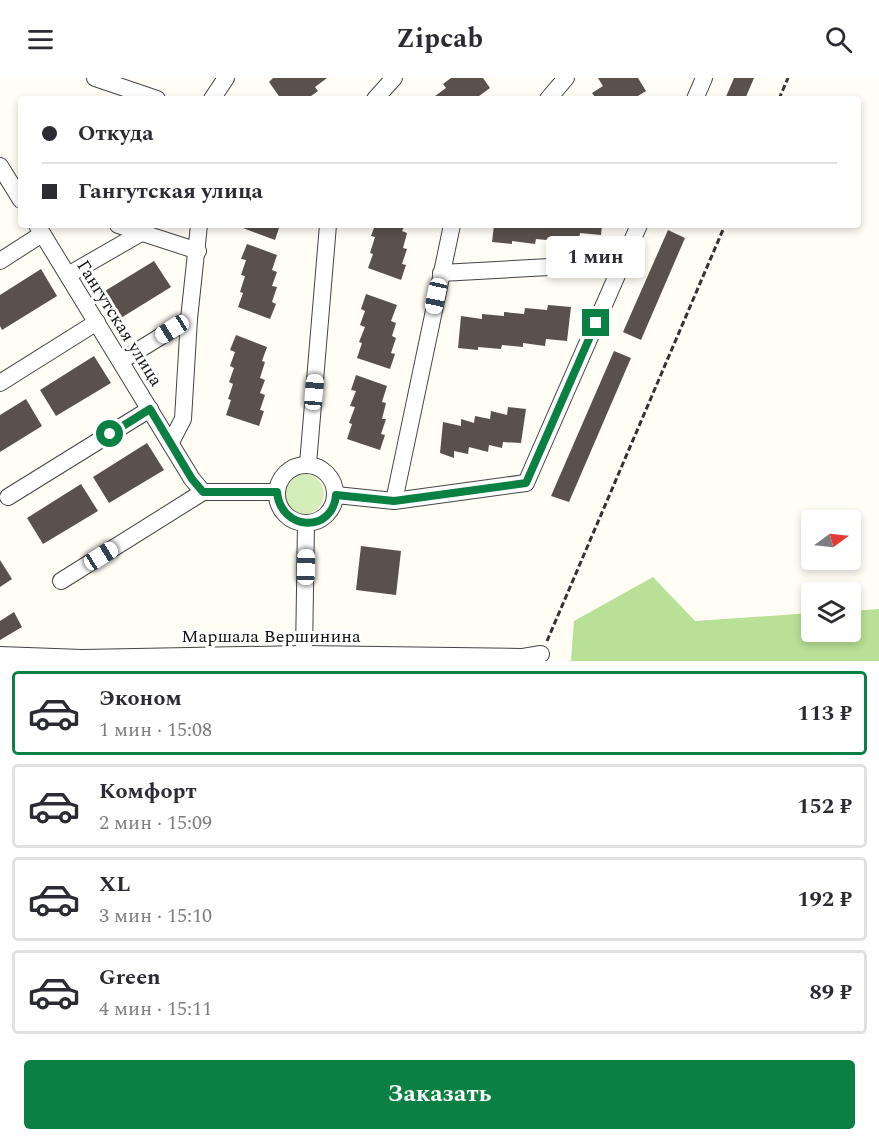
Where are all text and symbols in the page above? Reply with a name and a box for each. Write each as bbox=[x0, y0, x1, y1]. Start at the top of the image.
text: Zipcab bbox=[396, 18, 483, 60]
icon: menu bbox=[24, 23, 57, 56]
icon: search bbox=[822, 23, 855, 56]
text: Откуда bbox=[78, 117, 154, 150]
text: Гангутская улица bbox=[78, 175, 263, 208]
callout: 1 мин bbox=[546, 236, 646, 278]
text: 1 мин bbox=[567, 242, 624, 272]
street label: Гангутская улица bbox=[70, 255, 169, 392]
car bbox=[423, 277, 449, 315]
route end bbox=[582, 309, 609, 336]
car bbox=[152, 312, 192, 346]
car bbox=[303, 373, 325, 411]
route start bbox=[96, 420, 123, 447]
north arrow bbox=[801, 510, 861, 570]
map controls bbox=[801, 510, 861, 642]
car bbox=[81, 539, 121, 573]
car bbox=[297, 549, 315, 585]
button: layers bbox=[801, 582, 861, 642]
street label: Маршала Вершинина bbox=[181, 623, 361, 650]
text: Эконом bbox=[99, 682, 182, 715]
icon: car bbox=[27, 686, 81, 740]
text: 113 ₽ bbox=[797, 697, 852, 730]
text: 1 мин · 15:08 bbox=[99, 715, 212, 745]
text: Комфорт bbox=[99, 775, 197, 808]
icon: car bbox=[27, 779, 81, 833]
text: 152 ₽ bbox=[797, 790, 852, 823]
text: 2 мин · 15:09 bbox=[99, 808, 212, 838]
text: XL bbox=[99, 868, 130, 901]
icon: car bbox=[27, 872, 81, 926]
text: 192 ₽ bbox=[797, 883, 852, 916]
text: 3 мин · 15:10 bbox=[99, 901, 212, 931]
text: Green bbox=[99, 961, 161, 994]
icon: car bbox=[27, 965, 81, 1019]
text: 89 ₽ bbox=[809, 976, 852, 1009]
text: 4 мин · 15:11 bbox=[99, 994, 212, 1024]
button: Заказать bbox=[24, 1060, 855, 1129]

